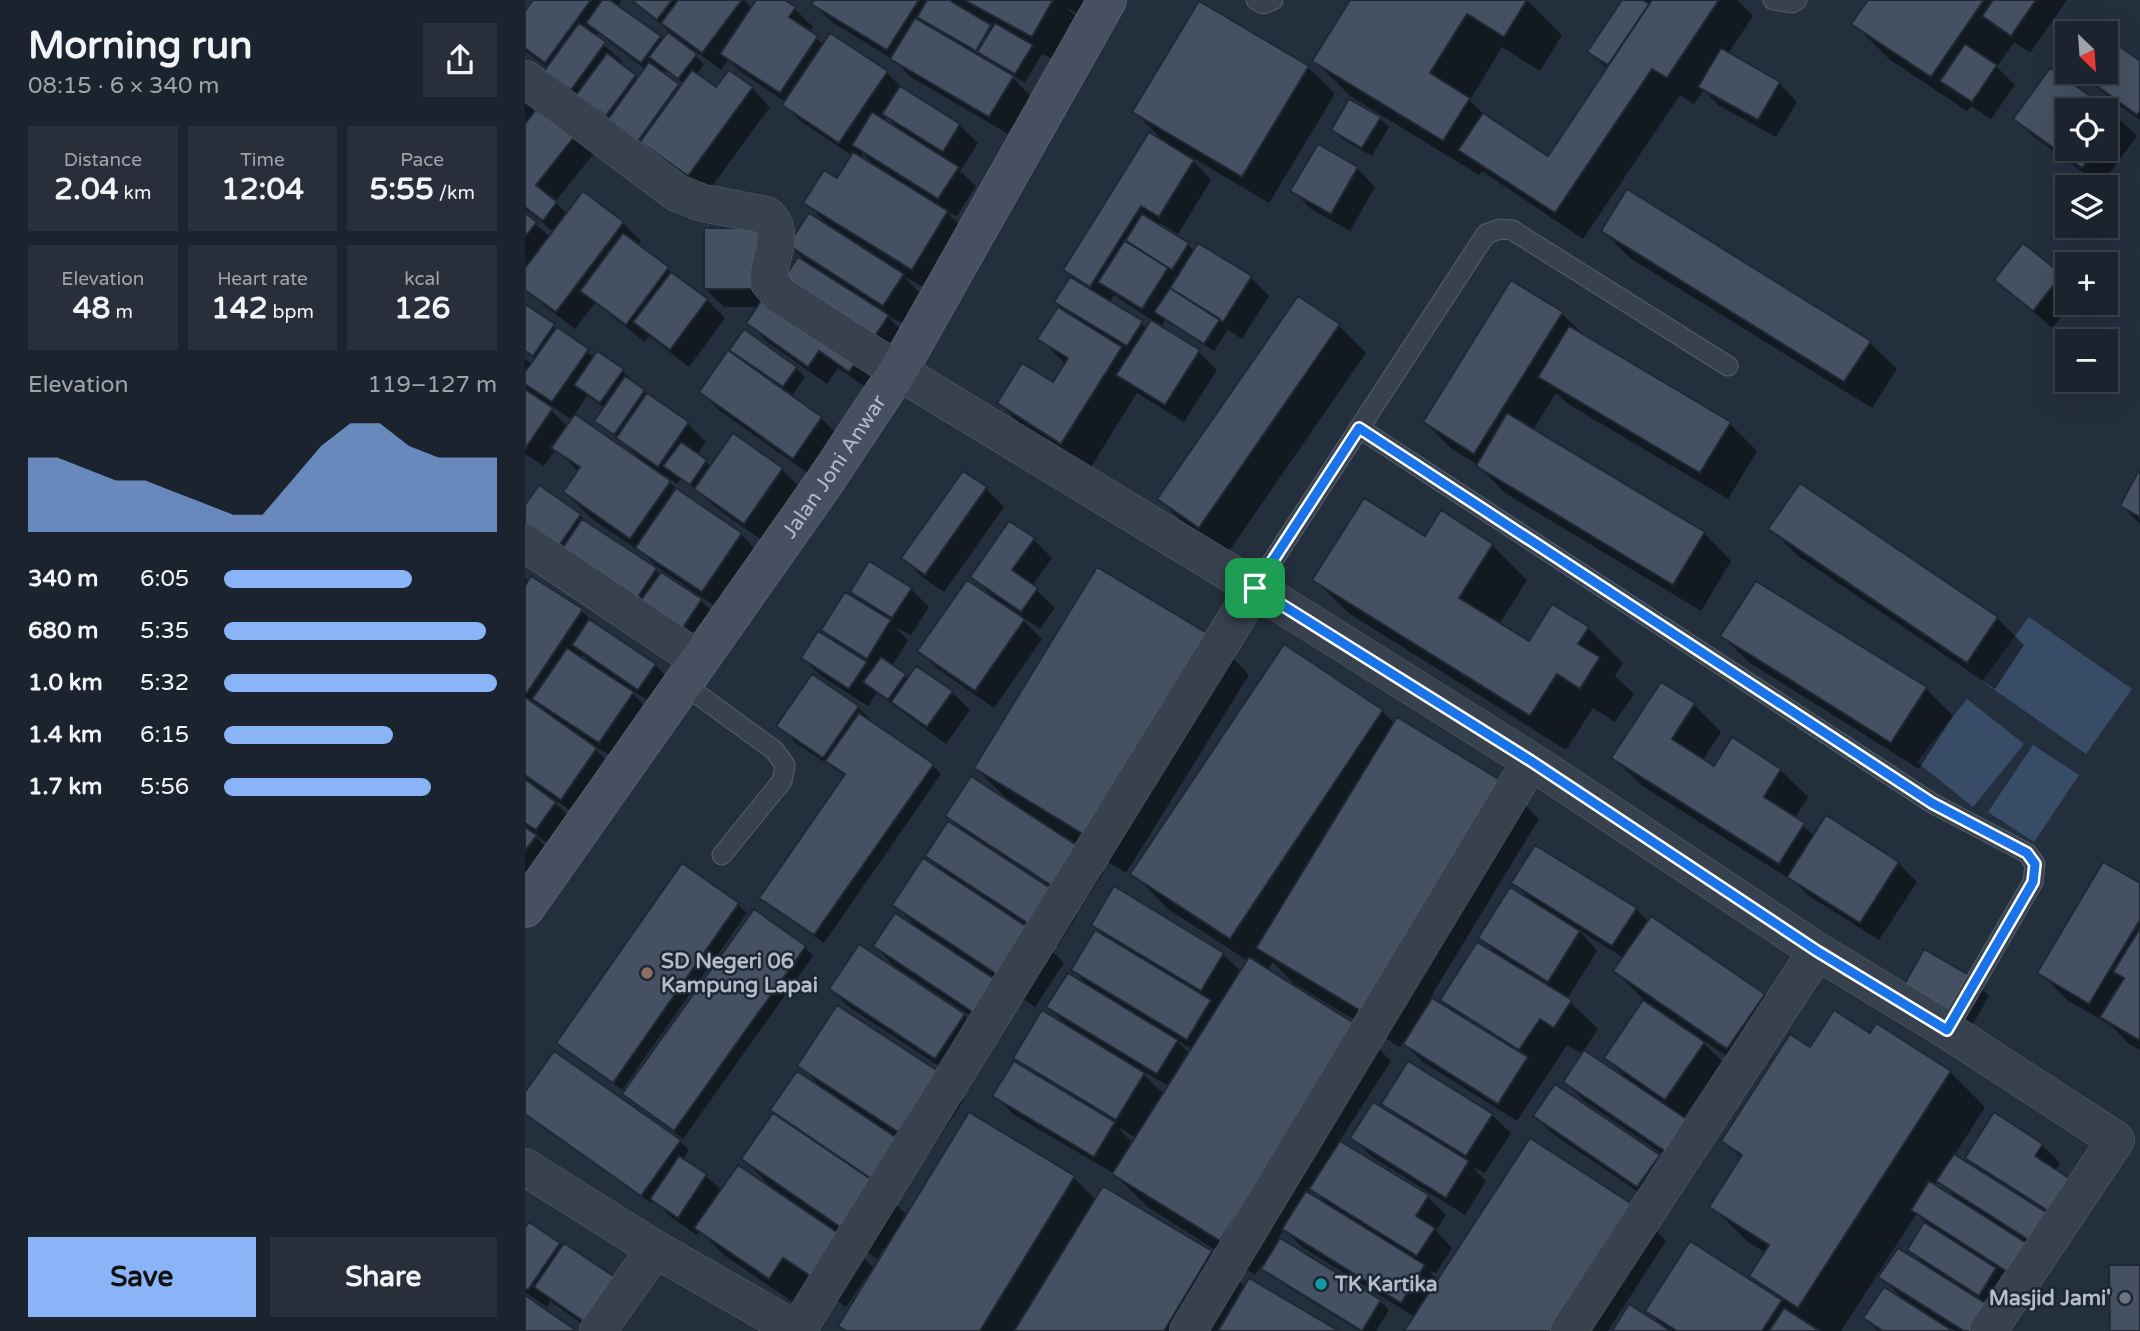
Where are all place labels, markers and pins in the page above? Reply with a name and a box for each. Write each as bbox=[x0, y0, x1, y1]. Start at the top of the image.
pin bbox=[1225, 558, 1285, 618]
place label: SD Negeri 06 Kampung Lapai bbox=[661, 949, 818, 998]
marker: SD Negeri 06 Kampung Lapai bbox=[639, 965, 655, 981]
place label: TK Kartika bbox=[1334, 1272, 1438, 1297]
marker: TK Kartika bbox=[1313, 1276, 1329, 1292]
place label: Masjid Jami' bbox=[1989, 1286, 2111, 1311]
marker: Masjid Jami' bbox=[2117, 1290, 2133, 1306]

